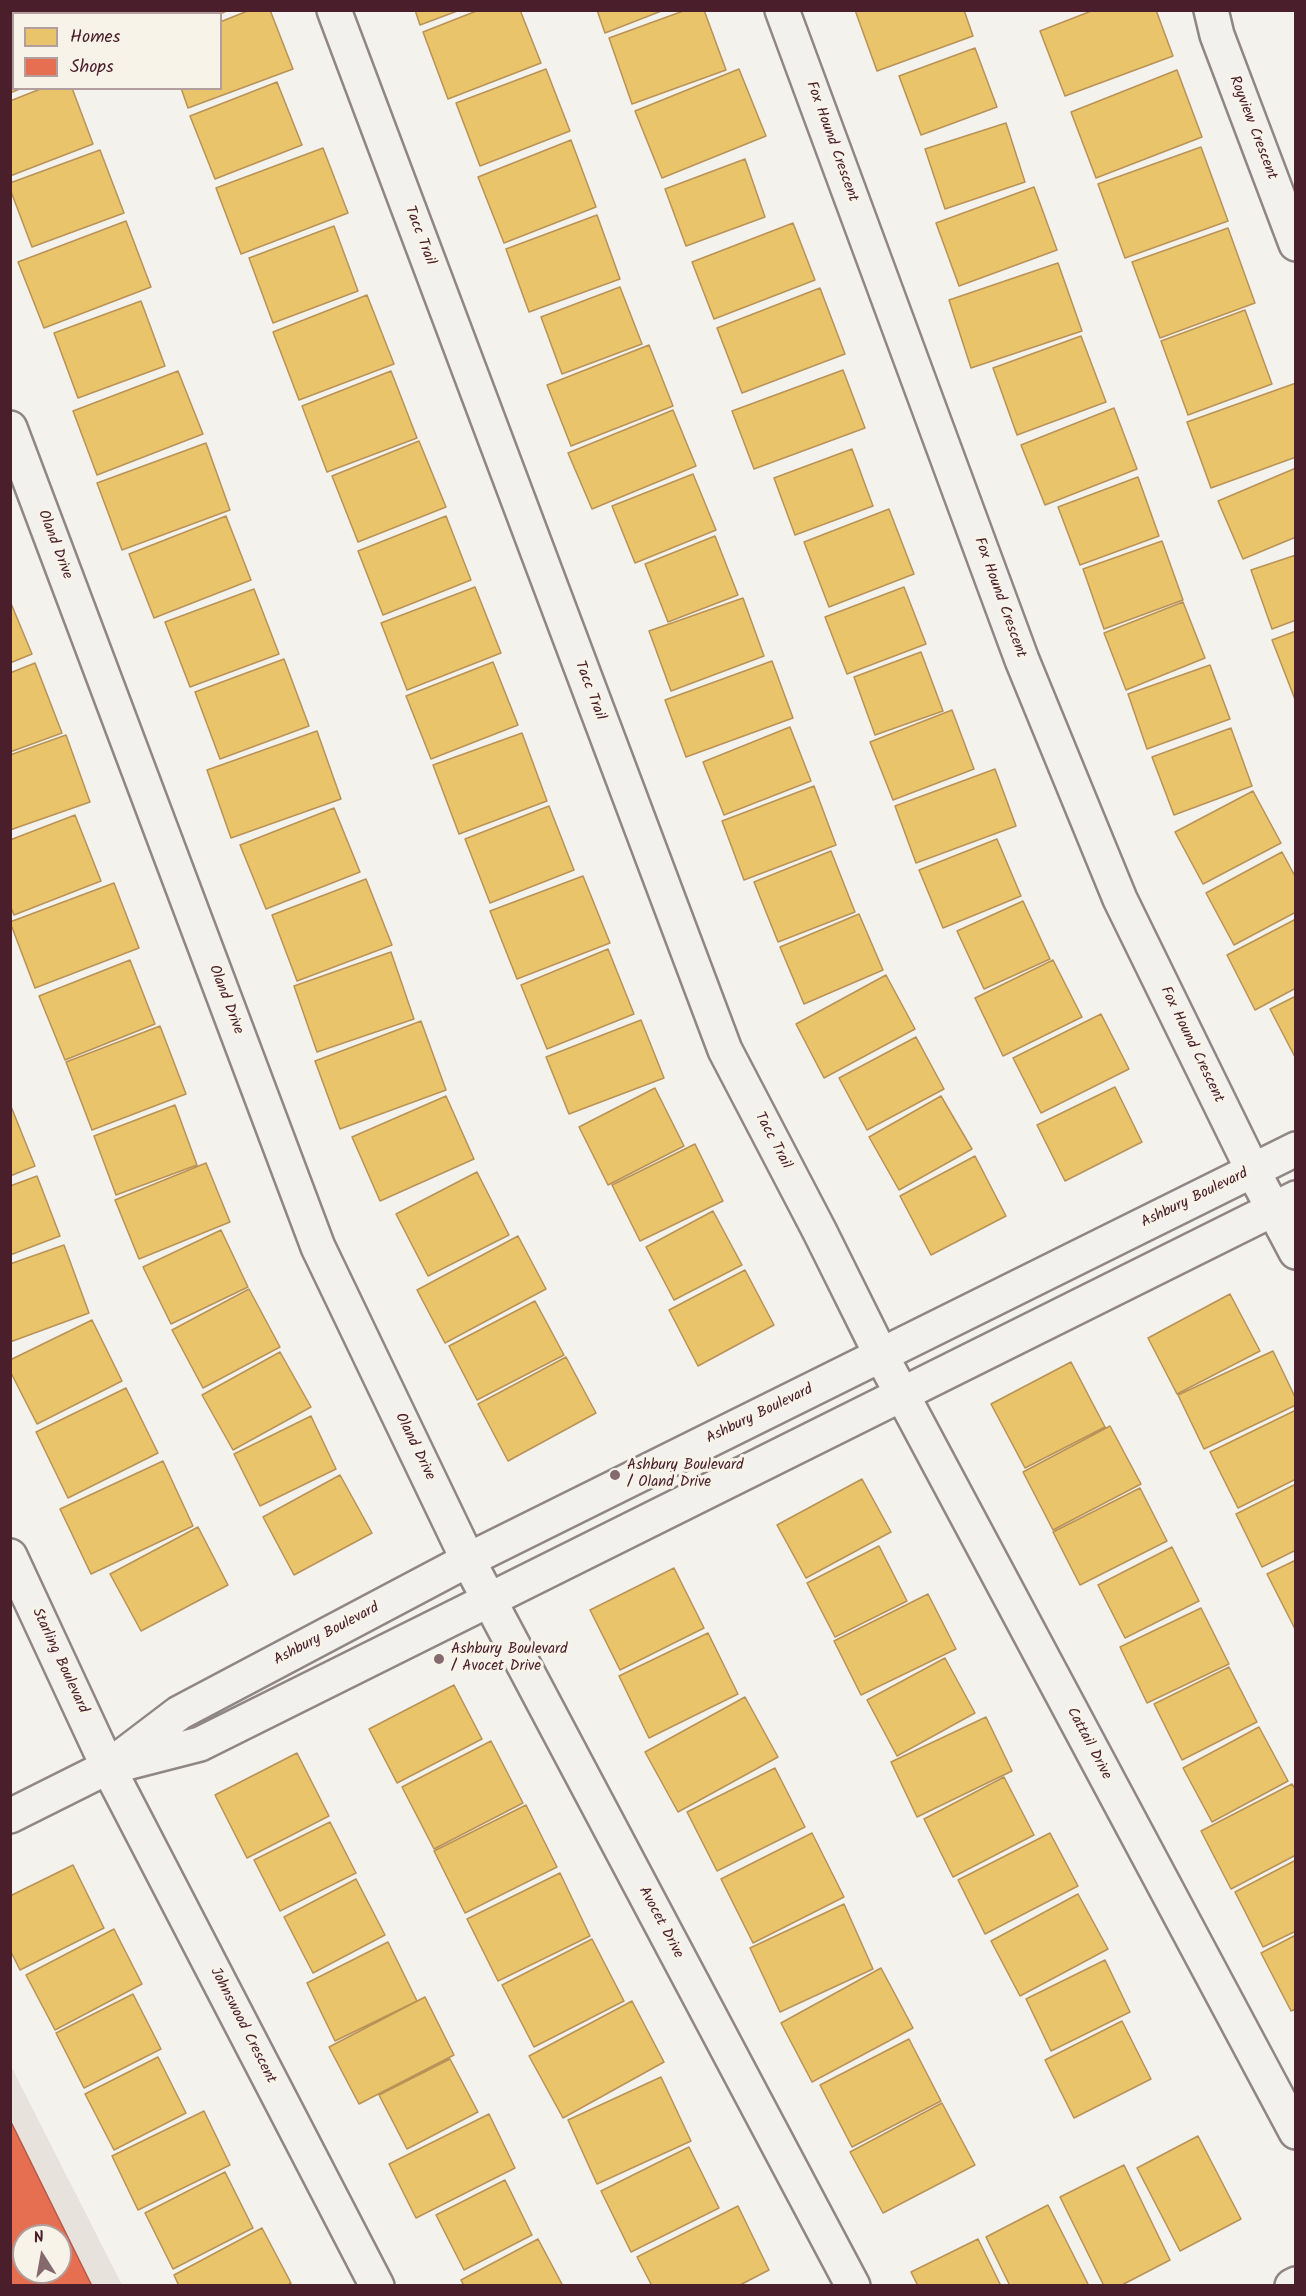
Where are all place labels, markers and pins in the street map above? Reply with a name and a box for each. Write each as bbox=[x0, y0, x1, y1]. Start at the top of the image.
place label: Ashbury Boulevard / Oland Drive bbox=[627, 1457, 743, 1492]
marker: Ashbury Boulevard / Oland Drive bbox=[608, 1468, 622, 1482]
place label: Ashbury Boulevard / Avocet Drive bbox=[451, 1641, 567, 1676]
marker: Ashbury Boulevard / Avocet Drive bbox=[432, 1652, 446, 1666]

